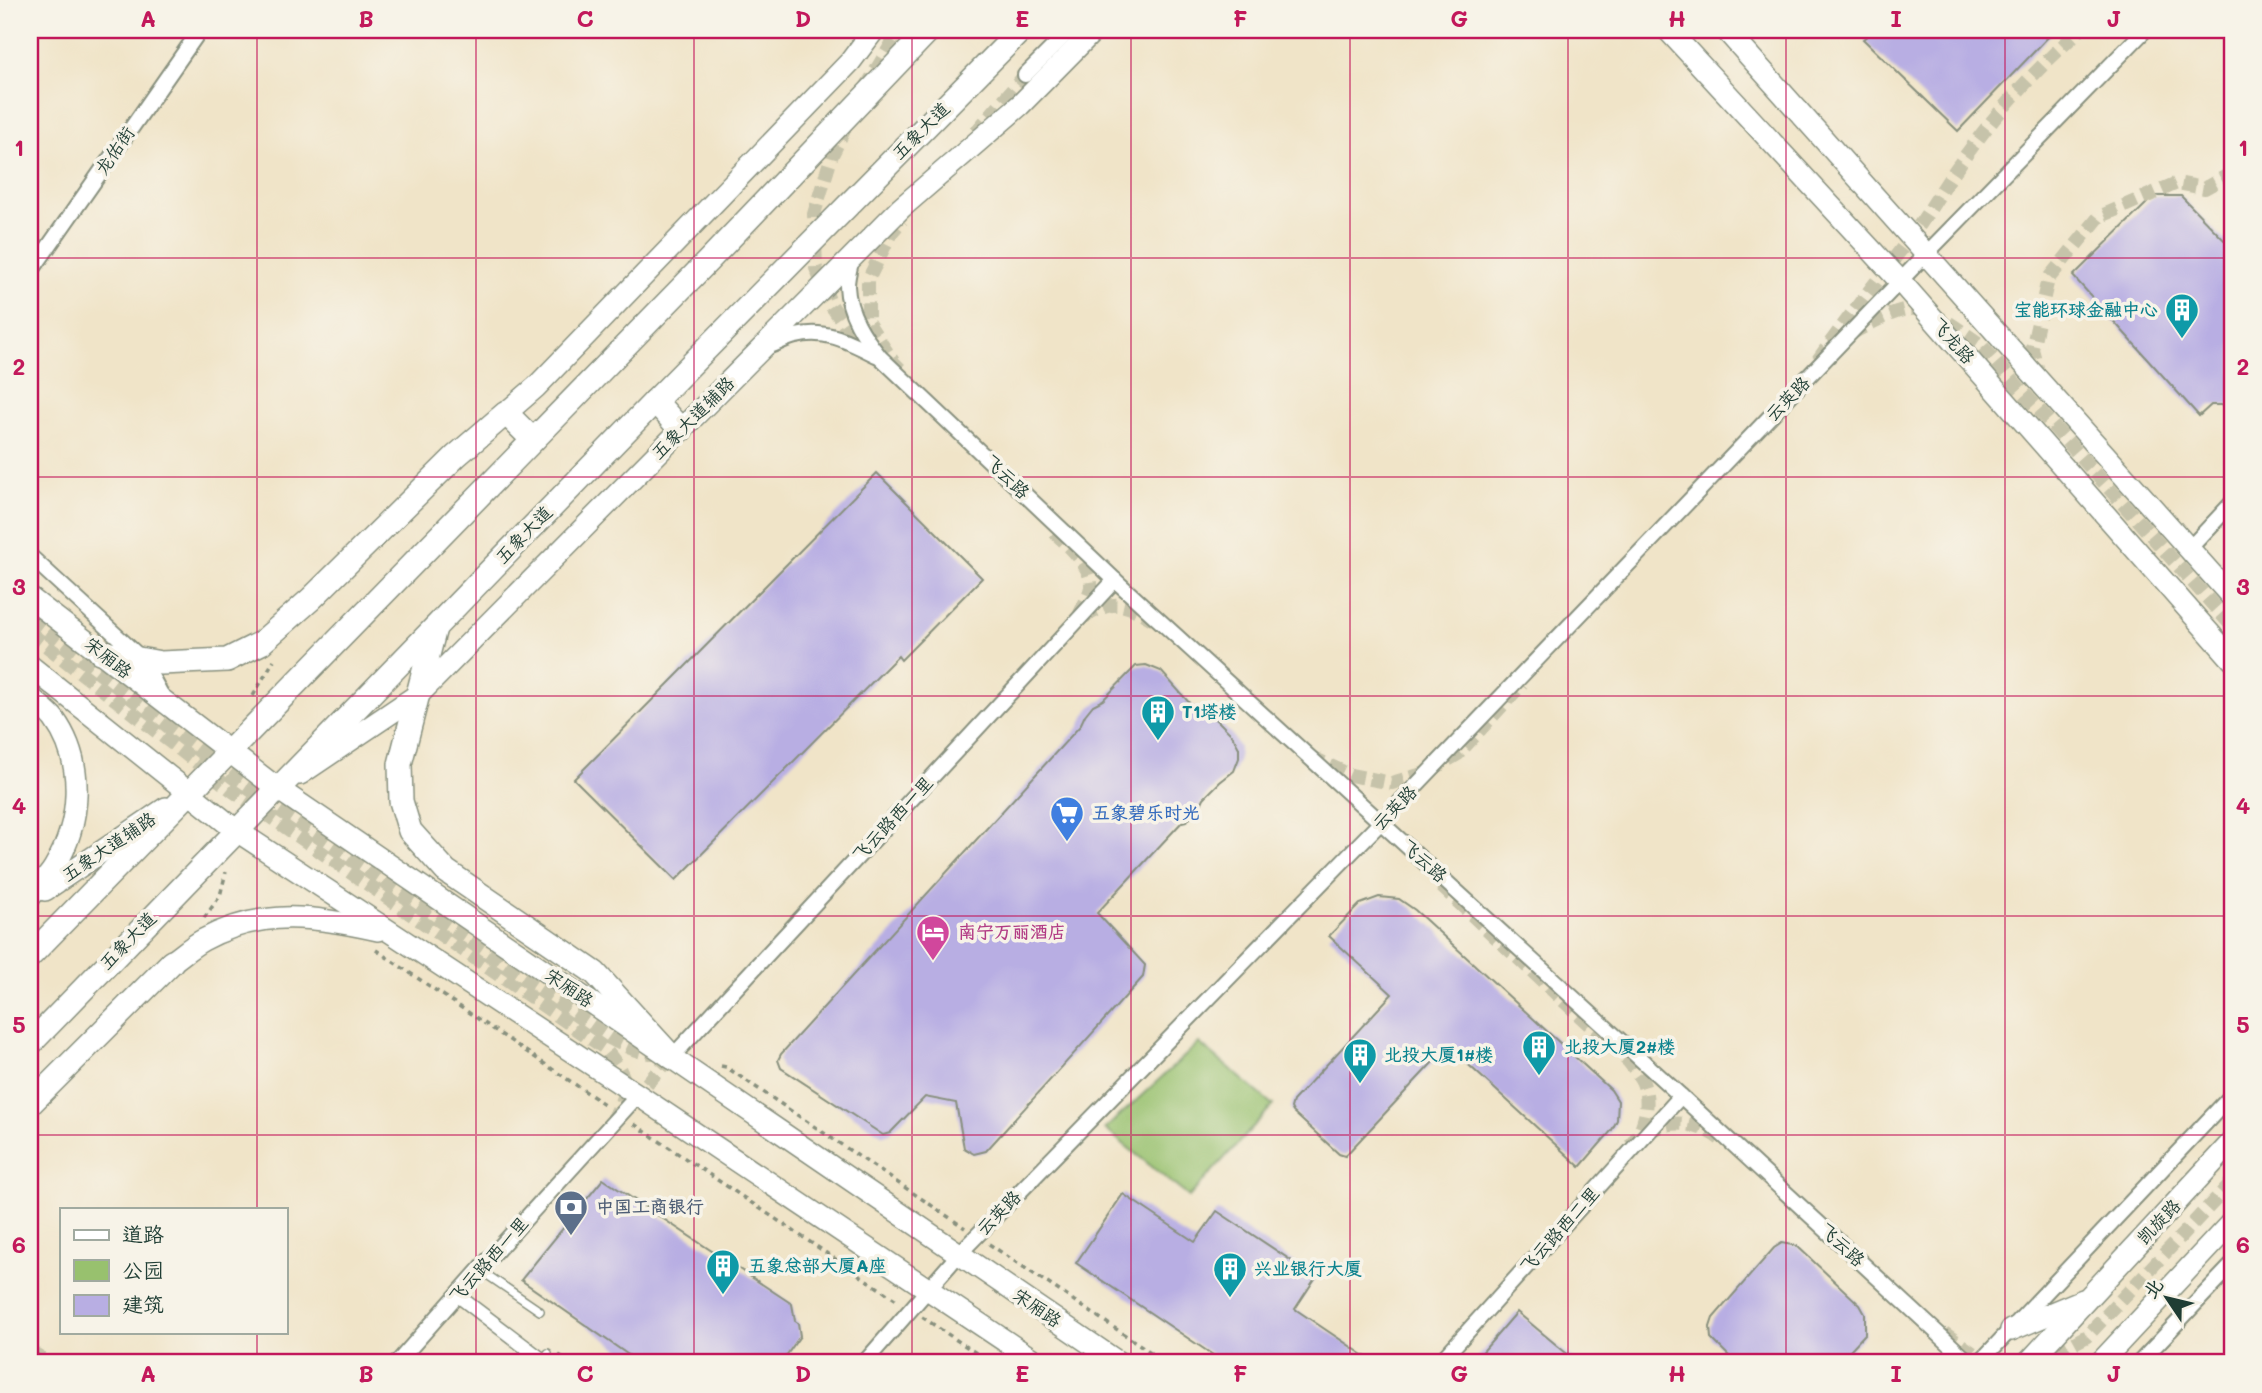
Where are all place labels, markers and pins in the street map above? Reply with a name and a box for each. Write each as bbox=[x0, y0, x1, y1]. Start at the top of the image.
building icon: 宝能环球金融中心 bbox=[2163, 291, 2201, 340]
place label: 宝能环球金融中心 bbox=[2014, 297, 2158, 321]
building icon: T1塔楼 bbox=[1139, 693, 1177, 742]
place label: T1塔楼 bbox=[1182, 699, 1237, 723]
supermarket icon: 五象碧乐时光 bbox=[1048, 794, 1086, 843]
place label: 五象碧乐时光 bbox=[1092, 800, 1200, 824]
hotel icon: 南宁万丽酒店 bbox=[914, 913, 952, 962]
place label: 南宁万丽酒店 bbox=[958, 919, 1066, 943]
building icon: 北投大厦2#楼 bbox=[1520, 1028, 1558, 1077]
place label: 北投大厦2#楼 bbox=[1564, 1034, 1675, 1058]
building icon: 北投大厦1#楼 bbox=[1341, 1036, 1379, 1085]
place label: 北投大厦1#楼 bbox=[1384, 1042, 1493, 1066]
bank icon: 中国工商银行 bbox=[552, 1188, 590, 1237]
place label: 中国工商银行 bbox=[596, 1194, 704, 1218]
building icon: 五象总部大厦A座 bbox=[704, 1247, 742, 1296]
building icon: 兴业银行大厦 bbox=[1211, 1250, 1249, 1299]
place label: 五象总部大厦A座 bbox=[748, 1253, 887, 1277]
place label: 兴业银行大厦 bbox=[1254, 1256, 1362, 1280]

